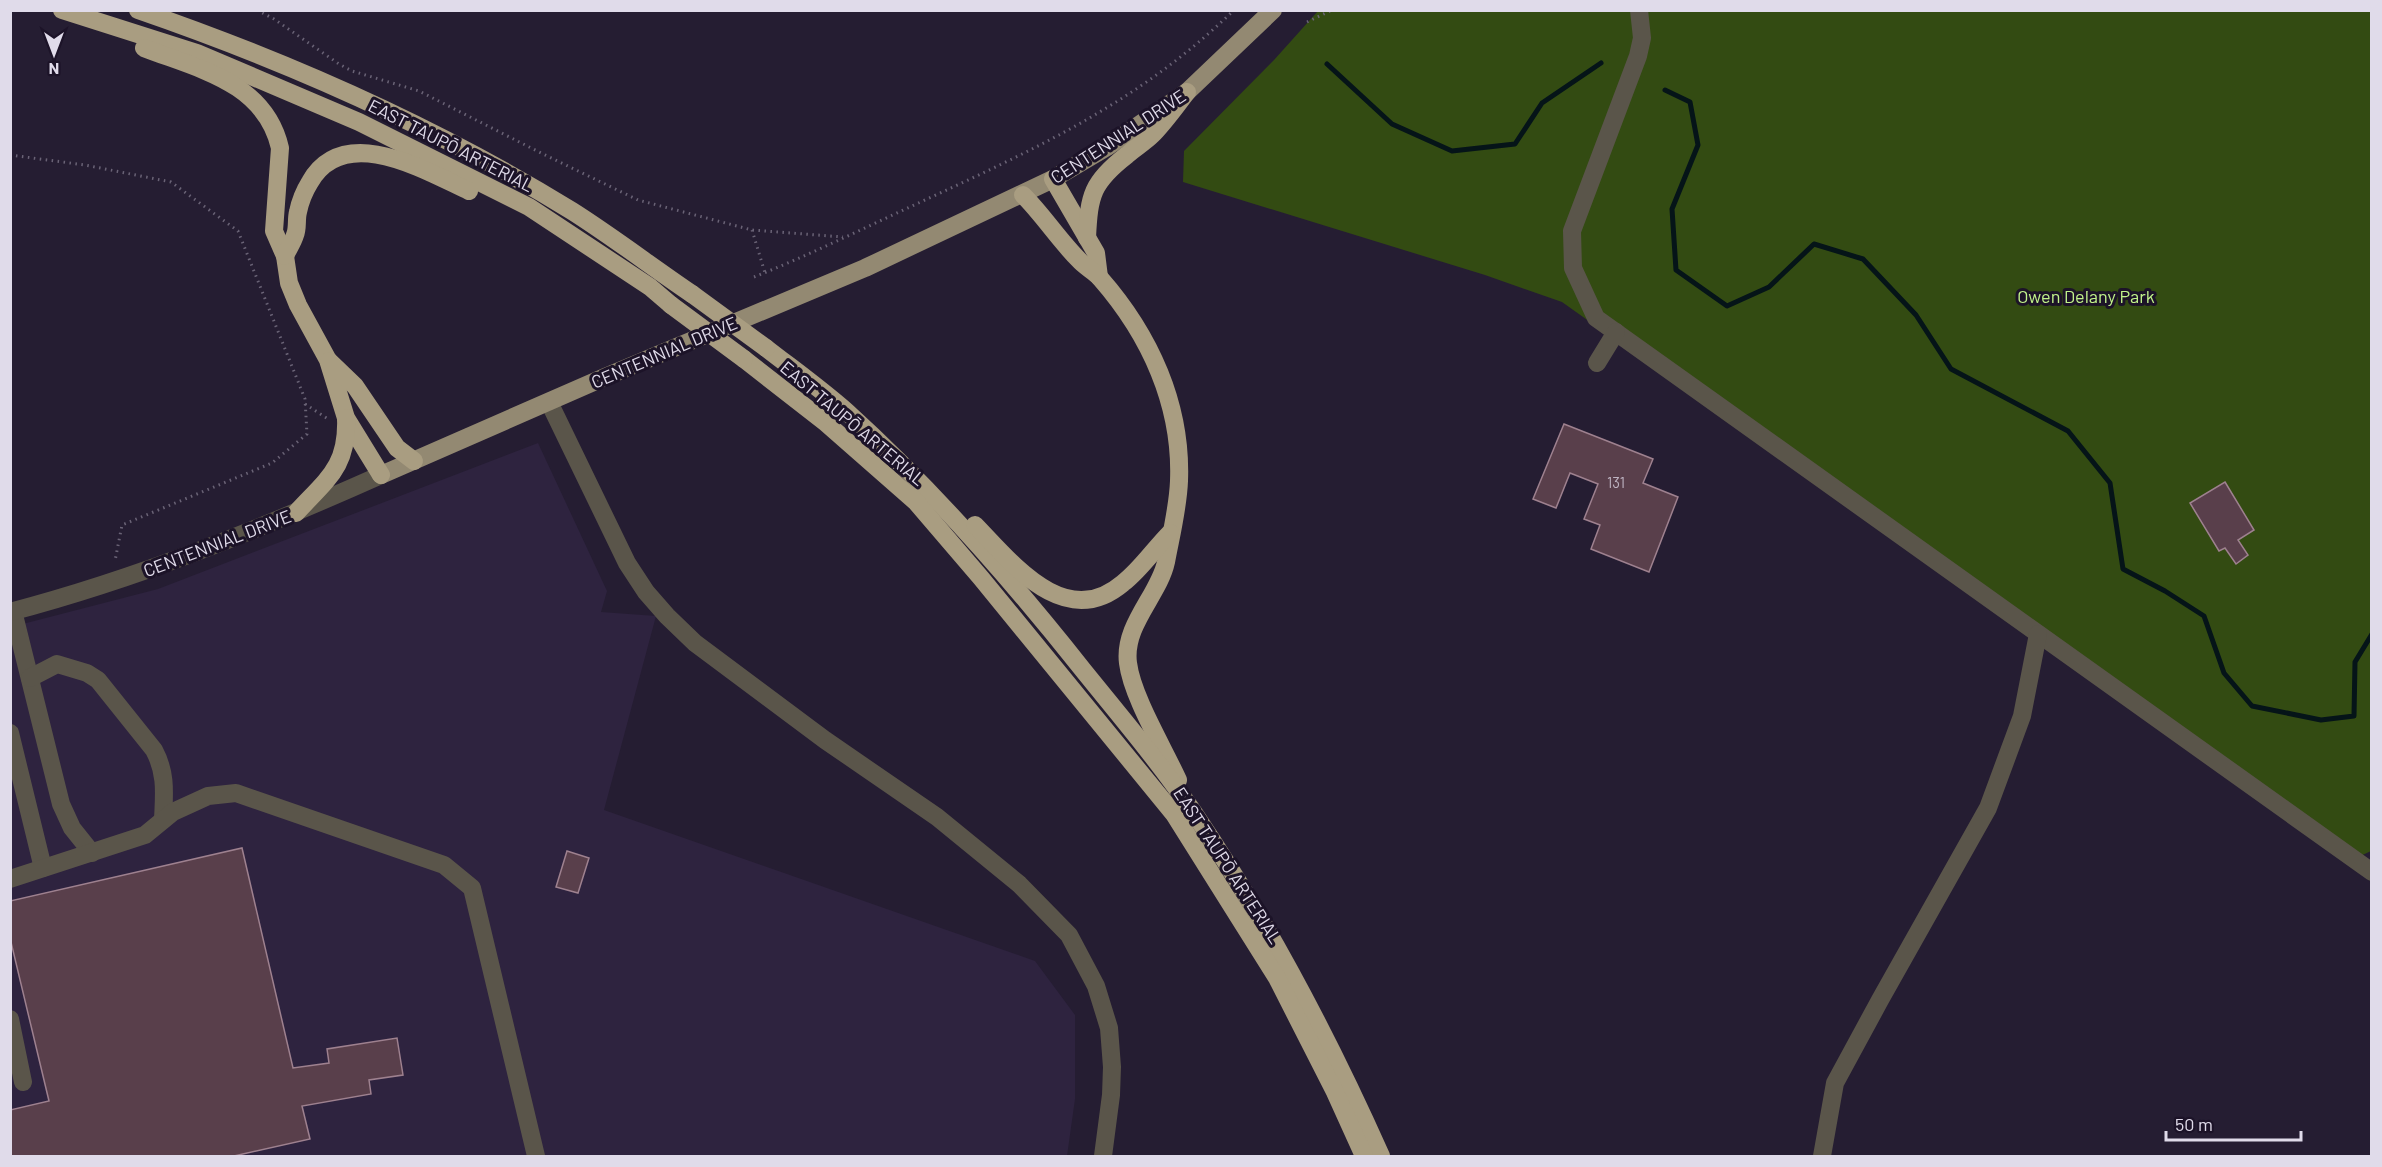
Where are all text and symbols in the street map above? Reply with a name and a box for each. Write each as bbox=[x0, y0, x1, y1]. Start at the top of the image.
north arrow bbox=[24, 24, 84, 84]
text: N bbox=[49, 60, 59, 79]
street label: CENTENNIAL DRIVE bbox=[1046, 84, 1190, 188]
street label: EAST TAUPŌ ARTERIAL bbox=[365, 94, 537, 196]
park label: Owen Delany Park bbox=[2017, 285, 2155, 307]
street label: CENTENNIAL DRIVE bbox=[588, 311, 740, 393]
street label: EAST TAUPŌ ARTERIAL bbox=[776, 356, 930, 490]
house number: 131 bbox=[1607, 473, 1625, 491]
street label: CENTENNIAL DRIVE bbox=[140, 505, 294, 581]
street label: EAST TAUPŌ ARTERIAL bbox=[1169, 783, 1287, 947]
scale bar bbox=[2166, 1104, 2301, 1142]
text: 50 m bbox=[2175, 1113, 2213, 1135]

